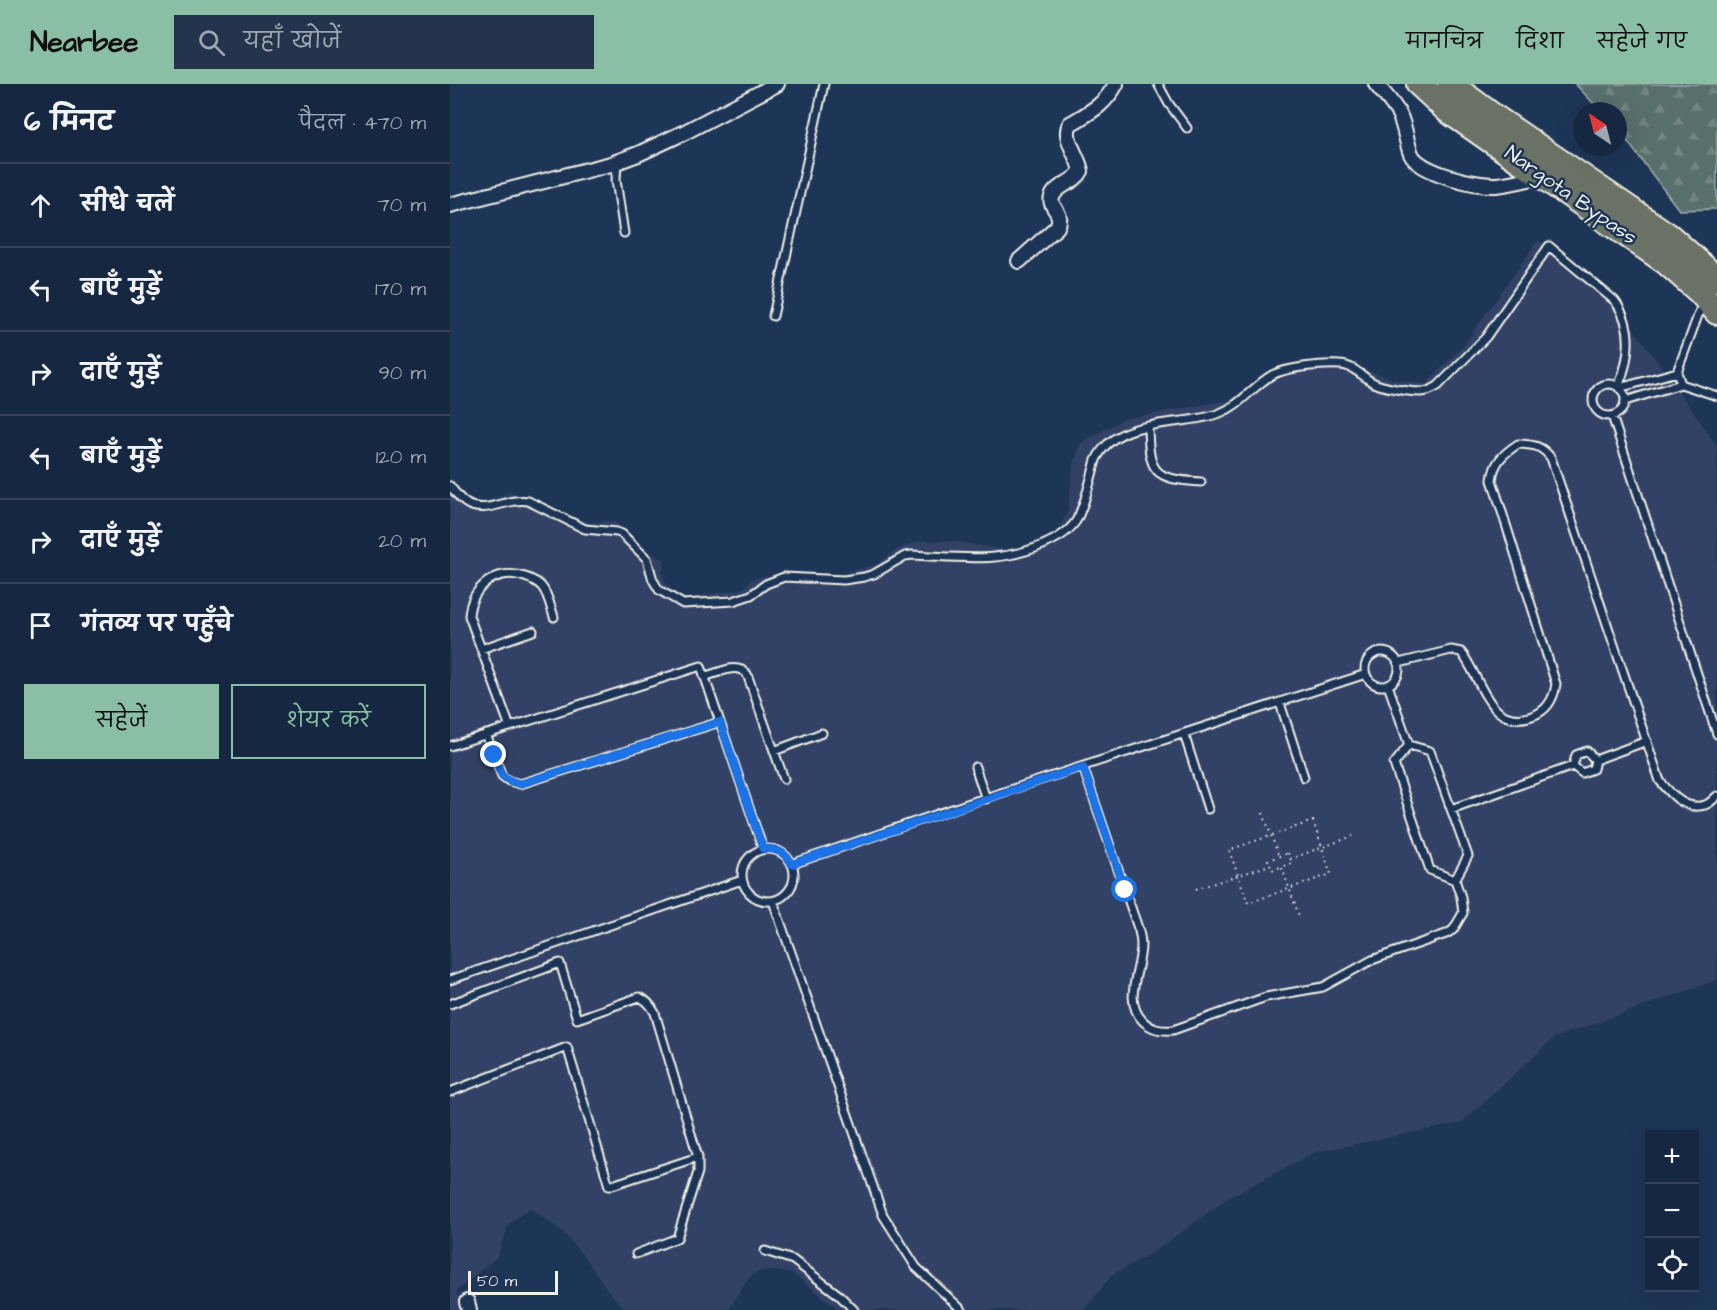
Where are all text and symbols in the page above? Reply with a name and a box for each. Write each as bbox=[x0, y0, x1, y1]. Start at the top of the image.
search box bbox=[174, 15, 594, 69]
text: Nearbee bbox=[30, 23, 138, 62]
icon: search bbox=[195, 26, 228, 59]
text: यहाँ खोजें bbox=[243, 26, 341, 57]
text: मानचित्र bbox=[1406, 27, 1483, 56]
text: दिशा bbox=[1516, 27, 1564, 56]
text: सहेजे गए bbox=[1597, 27, 1687, 56]
north arrow bbox=[1573, 102, 1627, 156]
text: 6 मिनट bbox=[24, 104, 114, 140]
text: पैदल · 470 m bbox=[299, 109, 426, 137]
street label: Nargota Bypass bbox=[1498, 139, 1643, 253]
icon: ahead bbox=[24, 189, 57, 222]
text: सीधे चलें bbox=[81, 189, 174, 220]
text: 70 m bbox=[378, 191, 426, 219]
icon: left bbox=[24, 273, 57, 306]
text: बाएँ मुड़ें bbox=[81, 273, 161, 304]
text: 170 m bbox=[375, 275, 426, 303]
icon: right bbox=[24, 357, 57, 390]
text: दाएँ मुड़ें bbox=[81, 357, 161, 388]
text: 90 m bbox=[378, 359, 426, 387]
icon: left bbox=[24, 441, 57, 474]
text: बाएँ मुड़ें bbox=[81, 441, 161, 472]
text: 120 m bbox=[376, 443, 426, 471]
icon: right bbox=[24, 525, 57, 558]
text: दाएँ मुड़ें bbox=[81, 525, 161, 556]
text: 20 m bbox=[378, 527, 426, 555]
icon: arrive bbox=[24, 609, 57, 642]
text: गंतव्य पर पहुँचे bbox=[81, 609, 232, 640]
button: सहेजें bbox=[24, 684, 219, 759]
button: शेयर करें bbox=[231, 684, 426, 759]
route end bbox=[480, 741, 506, 767]
route start bbox=[1111, 876, 1137, 902]
map controls bbox=[1645, 1130, 1699, 1292]
button: + bbox=[1645, 1130, 1699, 1184]
button: − bbox=[1645, 1184, 1699, 1238]
button: locate bbox=[1645, 1238, 1699, 1292]
scale bar bbox=[468, 1268, 558, 1296]
text: 50 m bbox=[477, 1270, 517, 1292]

